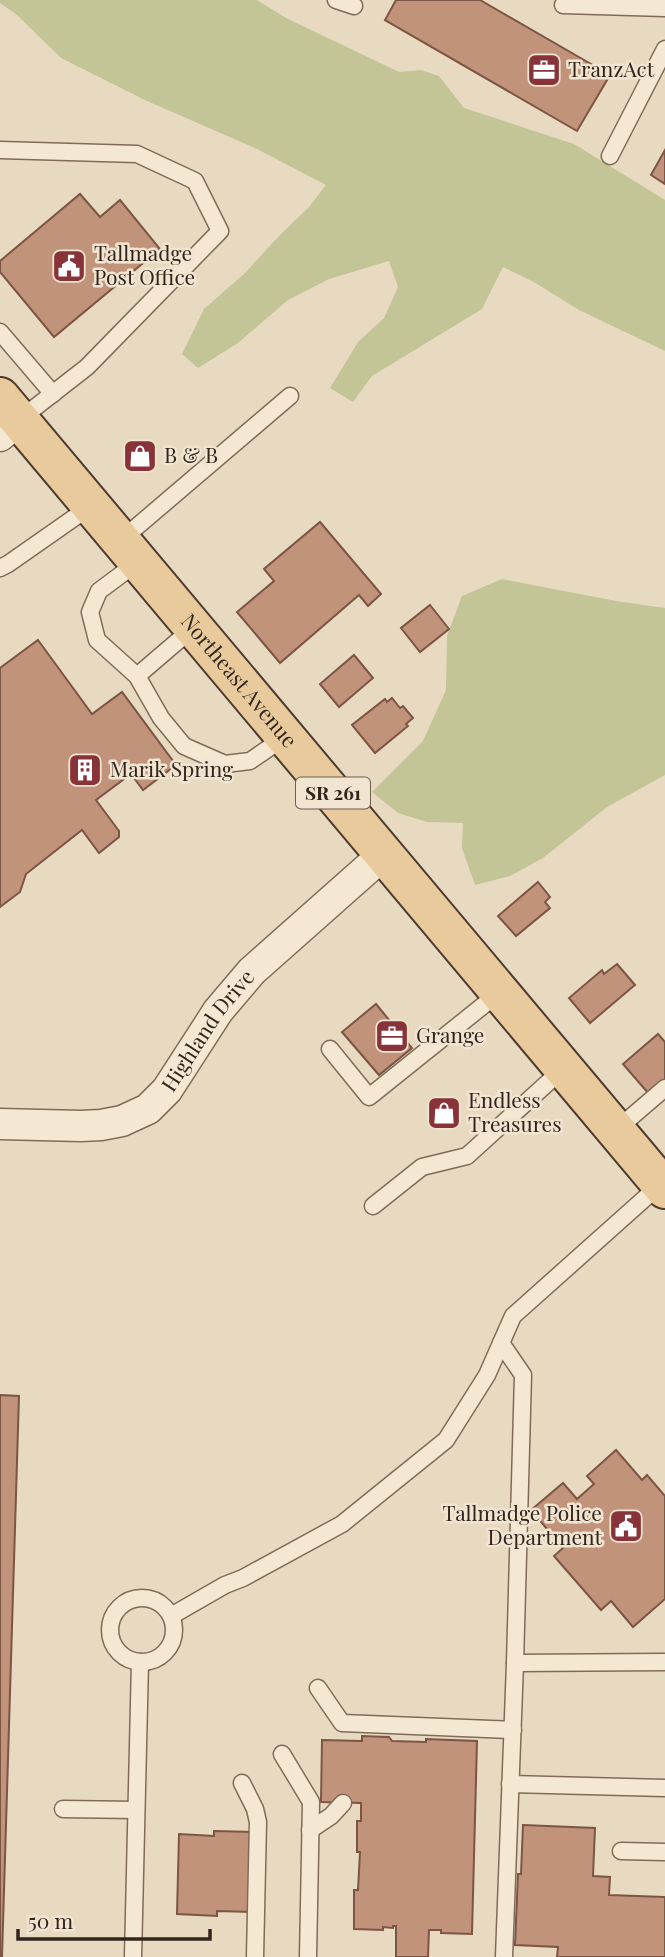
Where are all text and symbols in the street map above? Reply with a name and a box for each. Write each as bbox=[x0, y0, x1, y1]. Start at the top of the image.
office icon: TranzAct bbox=[525, 51, 563, 89]
place label: TranzAct bbox=[568, 54, 655, 82]
place label: Tallmadge Post Office bbox=[94, 238, 195, 290]
public building icon: Tallmadge Post Office bbox=[50, 247, 88, 285]
shop icon: B & B bbox=[121, 437, 159, 475]
place label: B & B bbox=[164, 440, 218, 468]
street label: Northeast Avenue bbox=[176, 607, 304, 753]
building icon: Marik Spring bbox=[66, 751, 104, 789]
place label: Marik Spring bbox=[110, 754, 233, 782]
road number: SR 261 bbox=[296, 778, 370, 808]
street label: Highland Drive bbox=[154, 963, 259, 1096]
office icon: Grange bbox=[373, 1017, 411, 1055]
place label: Grange bbox=[416, 1020, 484, 1048]
place label: Endless Treasures bbox=[468, 1085, 562, 1137]
shop icon: Endless Treasures bbox=[425, 1094, 463, 1132]
place label: Tallmadge Police Department bbox=[442, 1498, 603, 1550]
public building icon: Tallmadge Police Department bbox=[607, 1507, 645, 1545]
scale bar bbox=[18, 1898, 210, 1942]
text: 50 m bbox=[28, 1906, 74, 1934]

